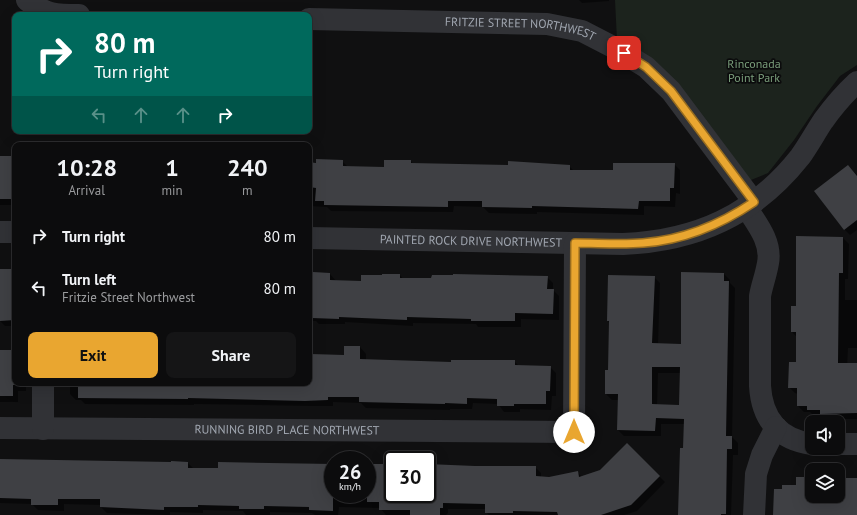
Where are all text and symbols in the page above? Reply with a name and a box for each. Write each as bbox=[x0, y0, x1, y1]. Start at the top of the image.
street label: FRITZIE STREET NORTHWEST bbox=[445, 14, 599, 44]
text: 80 m bbox=[94, 24, 155, 61]
icon: right bbox=[28, 28, 80, 80]
pin bbox=[607, 36, 641, 70]
icon: arrive bbox=[613, 42, 635, 64]
park label: Rinconada Point Park bbox=[727, 56, 781, 85]
text: Turn right bbox=[94, 60, 169, 83]
icon: left bbox=[88, 104, 110, 126]
icon: ahead bbox=[130, 104, 152, 126]
icon: ahead bbox=[172, 104, 194, 126]
icon: right bbox=[214, 104, 236, 126]
text: 10:28 bbox=[56, 152, 117, 183]
text: 1 bbox=[165, 152, 179, 183]
text: 240 bbox=[227, 152, 268, 183]
text: Arrival bbox=[69, 182, 105, 199]
text: min bbox=[161, 182, 183, 199]
text: m bbox=[242, 182, 253, 199]
icon: right bbox=[28, 225, 50, 247]
text: Turn right bbox=[62, 227, 125, 246]
text: 80 m bbox=[263, 227, 296, 246]
street label: PAINTED ROCK DRIVE NORTHWEST bbox=[380, 231, 563, 250]
text: Turn left bbox=[62, 270, 116, 289]
icon: left bbox=[28, 277, 50, 299]
text: 80 m bbox=[263, 279, 296, 298]
text: Fritzie Street Northwest bbox=[62, 289, 195, 306]
button: Exit bbox=[28, 332, 158, 378]
button: Share bbox=[166, 332, 296, 378]
position arrow bbox=[553, 411, 595, 453]
map controls bbox=[805, 415, 845, 503]
button: sound bbox=[805, 415, 845, 455]
street label: RUNNING BIRD PLACE NORTHWEST bbox=[194, 421, 380, 438]
speed limit sign: 30 bbox=[384, 451, 436, 503]
text: 26 bbox=[339, 459, 361, 485]
button: layers bbox=[805, 463, 845, 503]
text: km/h bbox=[339, 480, 361, 493]

